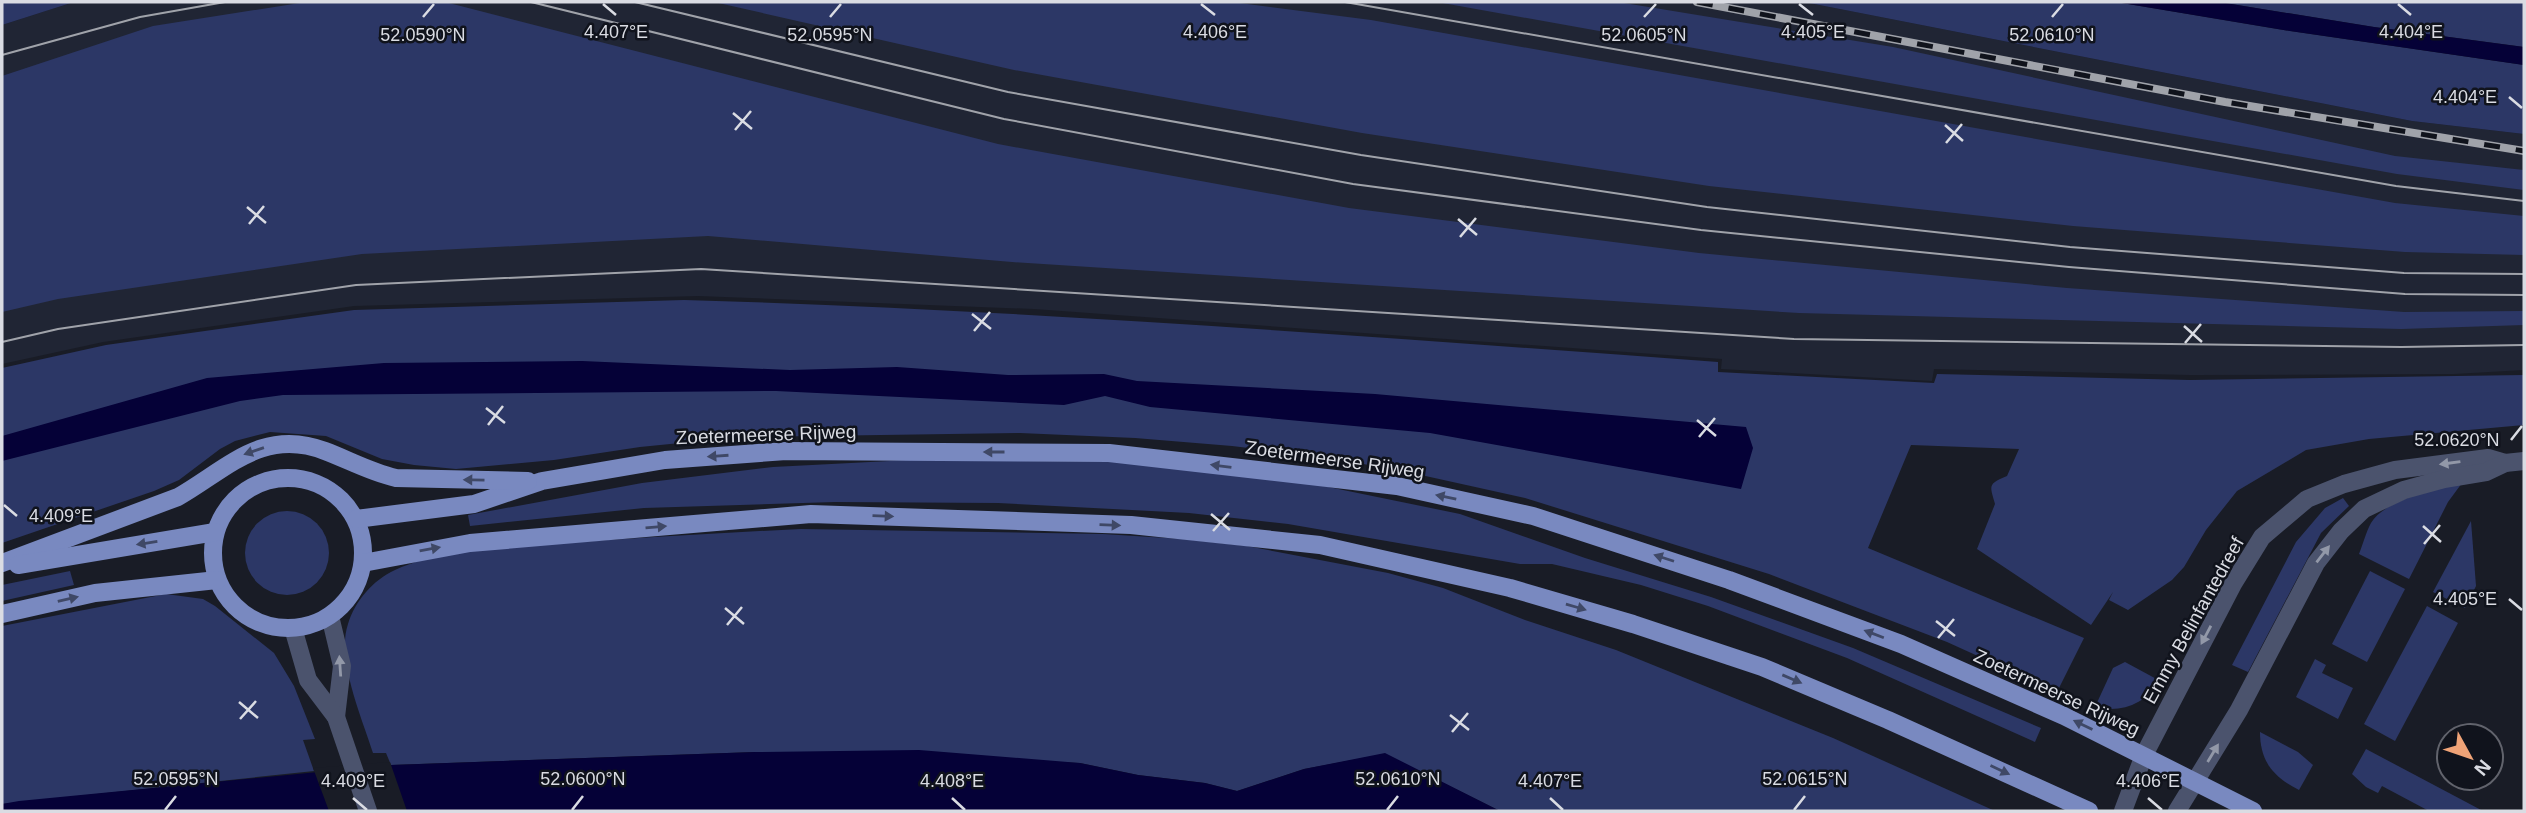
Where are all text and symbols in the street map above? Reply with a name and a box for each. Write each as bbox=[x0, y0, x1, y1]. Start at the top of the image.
text: 4.407°E bbox=[584, 22, 648, 42]
text: 4.406°E bbox=[1183, 22, 1247, 42]
text: 4.405°E bbox=[1781, 22, 1845, 42]
text: 4.404°E bbox=[2379, 22, 2443, 42]
text: 52.0590°N bbox=[380, 25, 466, 45]
text: 52.0595°N bbox=[787, 25, 873, 45]
text: 52.0605°N bbox=[1601, 25, 1687, 45]
text: 52.0610°N bbox=[2009, 25, 2095, 45]
text: 4.404°E bbox=[2433, 87, 2497, 107]
street label: Zoetermeerse Rijweg bbox=[675, 421, 857, 448]
text: 52.0620°N bbox=[2414, 430, 2500, 450]
street label: Zoetermeerse Rijweg bbox=[1244, 437, 1426, 482]
one-way arrow bbox=[243, 446, 264, 457]
one-way arrow bbox=[983, 446, 1005, 458]
one-way arrow bbox=[707, 451, 729, 462]
one-way arrow bbox=[2439, 458, 2461, 469]
one-way arrow bbox=[1209, 460, 1231, 471]
one-way arrow bbox=[463, 474, 485, 486]
one-way arrow bbox=[1435, 491, 1457, 502]
text: 4.409°E bbox=[29, 506, 93, 526]
one-way arrow bbox=[872, 511, 894, 522]
one-way arrow bbox=[1099, 519, 1121, 530]
one-way arrow bbox=[645, 521, 667, 532]
street label: Emmy Belinfantedreef bbox=[2139, 533, 2248, 707]
one-way arrow bbox=[136, 538, 158, 549]
one-way arrow bbox=[419, 544, 441, 555]
one-way arrow bbox=[2316, 545, 2330, 563]
one-way arrow bbox=[1654, 553, 1675, 563]
text: 4.405°E bbox=[2433, 589, 2497, 609]
one-way arrow bbox=[57, 593, 79, 604]
one-way arrow bbox=[1566, 603, 1587, 613]
one-way arrow bbox=[2201, 625, 2213, 645]
one-way arrow bbox=[1864, 628, 1885, 639]
street label: Zoetermeerse Rijweg bbox=[1971, 645, 2143, 740]
one-way arrow bbox=[334, 655, 345, 677]
one-way arrow bbox=[1781, 674, 1802, 685]
one-way arrow bbox=[2073, 719, 2093, 731]
north arrow bbox=[2435, 722, 2505, 792]
one-way arrow bbox=[2206, 743, 2219, 762]
text: N bbox=[2470, 756, 2495, 780]
one-way arrow bbox=[1990, 764, 2010, 776]
text: 52.0595°N bbox=[133, 769, 219, 789]
text: 52.0600°N bbox=[540, 769, 626, 789]
text: 52.0610°N bbox=[1355, 769, 1441, 789]
text: 52.0615°N bbox=[1762, 769, 1848, 789]
text: 4.409°E bbox=[321, 771, 385, 791]
text: 4.408°E bbox=[920, 771, 984, 791]
text: 4.407°E bbox=[1518, 771, 1582, 791]
text: 4.406°E bbox=[2116, 771, 2180, 791]

